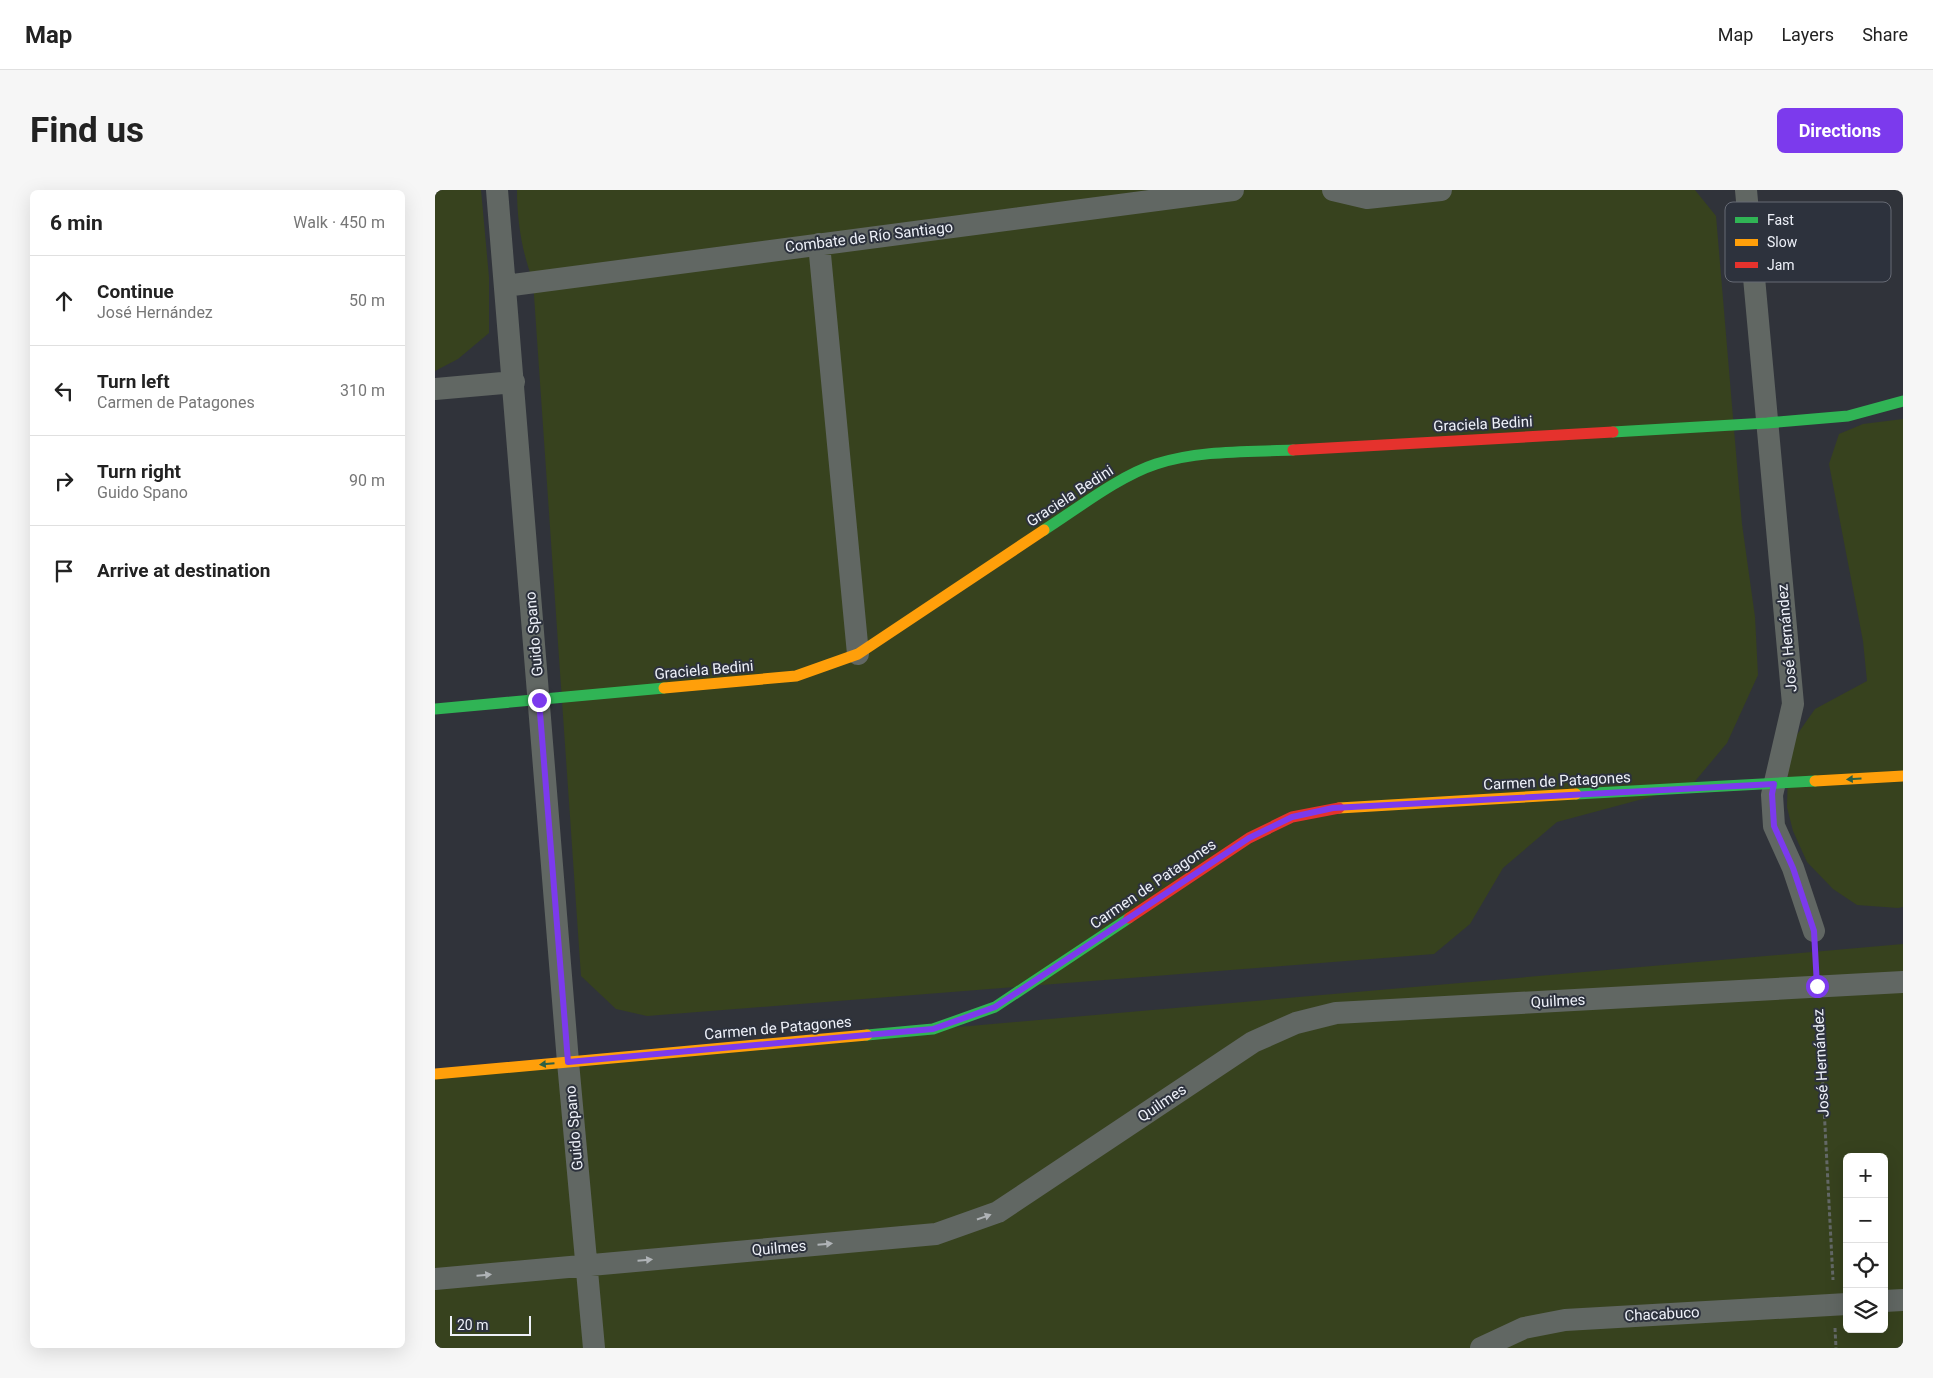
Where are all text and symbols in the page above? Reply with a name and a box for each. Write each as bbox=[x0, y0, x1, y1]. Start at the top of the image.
text: Map bbox=[25, 21, 72, 49]
text: Map bbox=[1718, 24, 1753, 45]
text: Layers bbox=[1781, 24, 1834, 45]
text: Share bbox=[1862, 24, 1908, 45]
button: Directions bbox=[1777, 108, 1903, 153]
text: Find us bbox=[30, 110, 144, 151]
legend bbox=[1725, 202, 1891, 282]
text: 6 min bbox=[50, 211, 103, 235]
text: Fast bbox=[1767, 212, 1794, 228]
text: Walk · 450 m bbox=[293, 213, 385, 232]
street label: Combate de Río Santiago bbox=[784, 218, 954, 256]
text: Slow bbox=[1767, 234, 1798, 250]
text: Jam bbox=[1767, 257, 1795, 273]
text: Continue bbox=[97, 280, 174, 303]
icon: ahead bbox=[50, 287, 78, 315]
text: 50 m bbox=[349, 291, 385, 310]
text: José Hernández bbox=[97, 303, 213, 322]
text: Turn left bbox=[97, 370, 170, 393]
icon: left bbox=[50, 377, 78, 405]
text: 310 m bbox=[340, 381, 385, 400]
text: Carmen de Patagones bbox=[97, 393, 255, 412]
street label: Graciela Bedini bbox=[1433, 412, 1533, 436]
text: Turn right bbox=[97, 460, 181, 483]
street label: Graciela Bedini bbox=[1023, 461, 1117, 531]
icon: right bbox=[50, 467, 78, 495]
text: 90 m bbox=[349, 471, 385, 490]
text: Guido Spano bbox=[97, 483, 188, 502]
icon: arrive bbox=[50, 557, 78, 585]
text: Arrive at destination bbox=[97, 559, 270, 582]
street label: José Hernández bbox=[1773, 583, 1801, 693]
street label: Guido Spano bbox=[521, 591, 547, 677]
street label: Graciela Bedini bbox=[654, 657, 754, 683]
route end bbox=[528, 689, 551, 712]
street label: Carmen de Patagones bbox=[1483, 768, 1631, 794]
one-way arrow bbox=[1846, 776, 1862, 784]
street label: Carmen de Patagones bbox=[1087, 835, 1219, 933]
route start bbox=[1806, 975, 1829, 998]
street label: Quilmes bbox=[1530, 991, 1586, 1011]
street label: José Hernández bbox=[1809, 1008, 1833, 1118]
street label: Carmen de Patagones bbox=[704, 1013, 852, 1043]
one-way arrow bbox=[539, 1060, 555, 1068]
street label: Quilmes bbox=[1134, 1080, 1190, 1126]
street label: Guido Spano bbox=[561, 1085, 587, 1171]
map controls bbox=[1843, 1153, 1888, 1333]
button: + bbox=[1843, 1153, 1888, 1198]
button: − bbox=[1843, 1198, 1888, 1243]
one-way arrow bbox=[977, 1213, 992, 1221]
street label: Quilmes bbox=[751, 1237, 807, 1259]
one-way arrow bbox=[817, 1240, 833, 1248]
button: locate bbox=[1843, 1243, 1888, 1288]
one-way arrow bbox=[638, 1256, 654, 1264]
one-way arrow bbox=[476, 1271, 492, 1279]
button: layers bbox=[1843, 1288, 1888, 1333]
street label: Chacabuco bbox=[1624, 1303, 1700, 1325]
scale bar bbox=[450, 1313, 531, 1336]
text: 20 m bbox=[457, 1317, 489, 1333]

